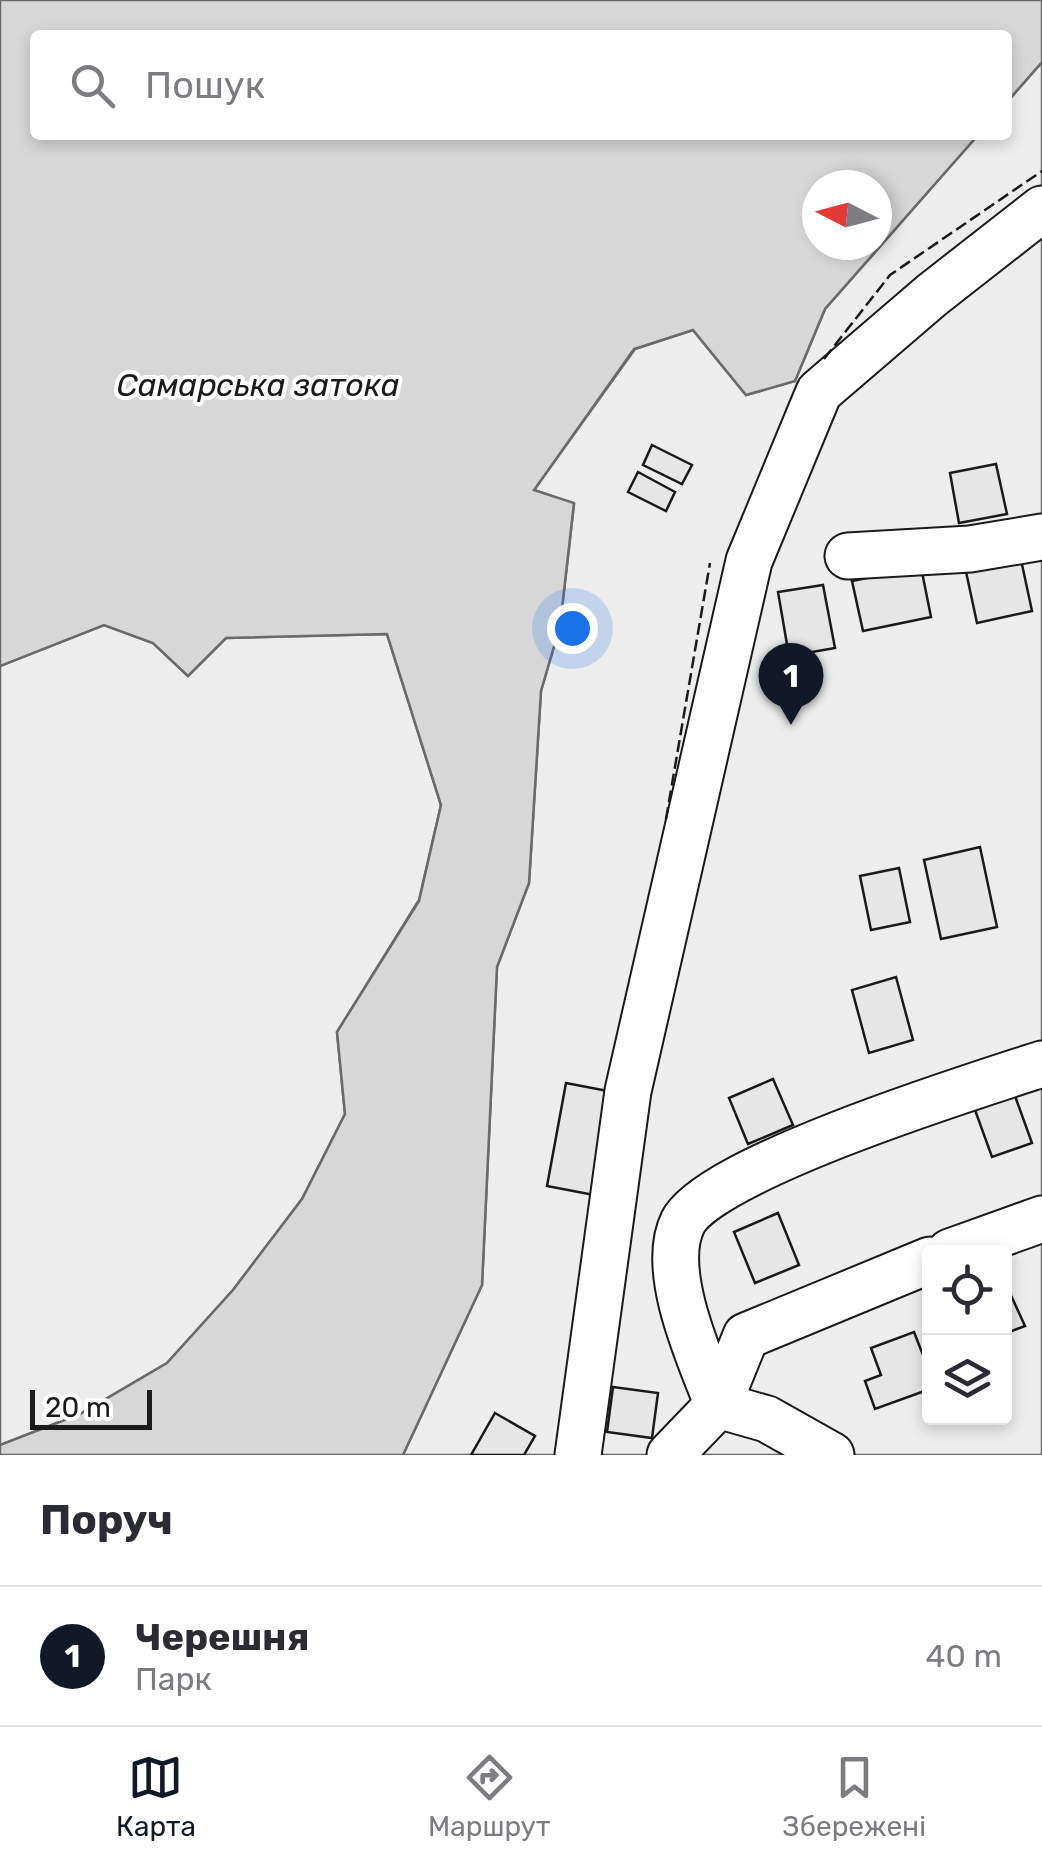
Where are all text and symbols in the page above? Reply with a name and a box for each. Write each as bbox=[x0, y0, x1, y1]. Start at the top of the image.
search box bbox=[30, 30, 1012, 140]
icon: search bbox=[65, 58, 120, 113]
text: Пошук bbox=[145, 62, 265, 108]
north arrow bbox=[802, 170, 892, 260]
water label: Самарська затока bbox=[117, 366, 399, 404]
your location bbox=[547, 603, 598, 654]
pin: 1 bbox=[758, 642, 824, 725]
map controls bbox=[922, 1245, 1012, 1425]
button: locate bbox=[922, 1245, 1012, 1335]
button: layers bbox=[922, 1335, 1012, 1425]
scale bar bbox=[30, 1385, 152, 1430]
text: 20 m bbox=[45, 1391, 111, 1424]
text: Поруч bbox=[40, 1495, 173, 1545]
text: Черешня bbox=[135, 1614, 309, 1660]
text: 1 bbox=[65, 1637, 80, 1675]
text: 40 m bbox=[926, 1637, 1002, 1675]
text: Парк bbox=[135, 1660, 212, 1698]
tab: Карта bbox=[116, 1750, 196, 1843]
tab: Маршрут bbox=[428, 1750, 550, 1843]
tab: Збережені bbox=[782, 1750, 926, 1843]

